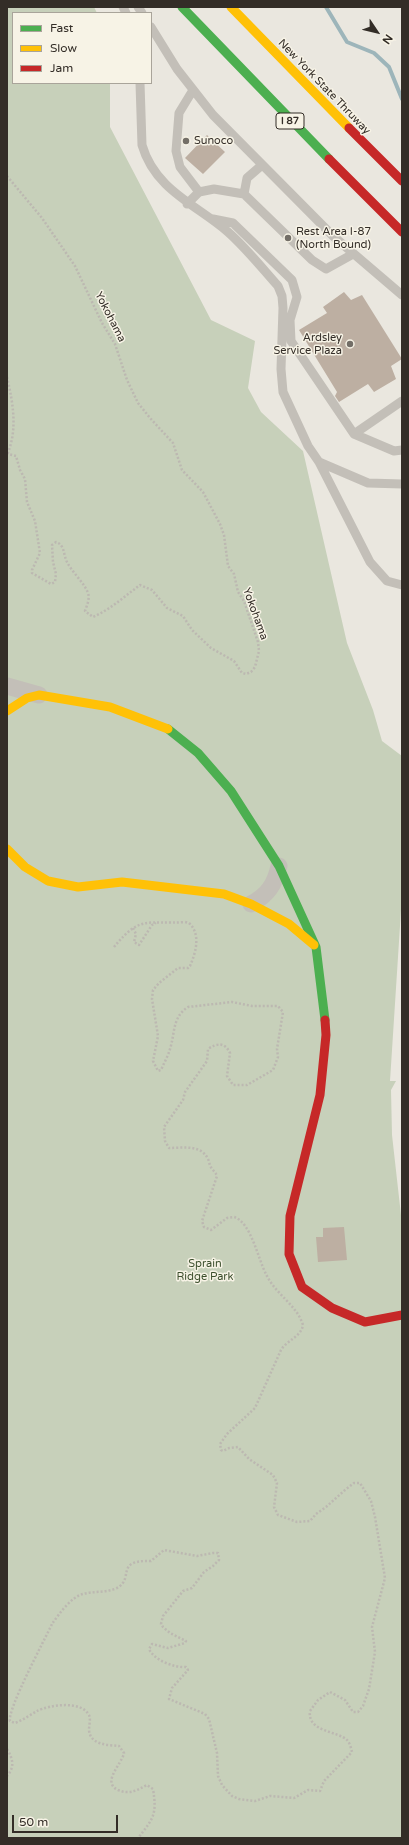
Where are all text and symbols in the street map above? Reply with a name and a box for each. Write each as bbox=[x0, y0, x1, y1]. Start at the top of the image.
legend bbox=[12, 12, 152, 84]
north arrow bbox=[357, 12, 397, 52]
text: Fast bbox=[50, 21, 73, 35]
text: N bbox=[379, 32, 395, 47]
street label: New York State Thruway bbox=[275, 37, 373, 137]
text: Slow bbox=[50, 41, 77, 55]
text: Jam bbox=[50, 61, 73, 75]
road number: I 87 bbox=[276, 113, 304, 129]
place label: Sunoco bbox=[194, 134, 233, 148]
marker: Sunoco bbox=[181, 136, 191, 146]
place label: Rest Area I-87 (North Bound) bbox=[296, 225, 371, 251]
marker: Rest Area I-87 (North Bound) bbox=[283, 233, 293, 243]
street label: Yokohama bbox=[92, 290, 128, 344]
place label: Ardsley Service Plaza bbox=[273, 331, 342, 357]
marker: Ardsley Service Plaza bbox=[345, 339, 355, 349]
street label: Yokohama bbox=[239, 586, 271, 642]
park label: Sprain Ridge Park bbox=[176, 1257, 234, 1283]
scale bar bbox=[14, 1807, 120, 1833]
text: 50 m bbox=[19, 1815, 48, 1829]

